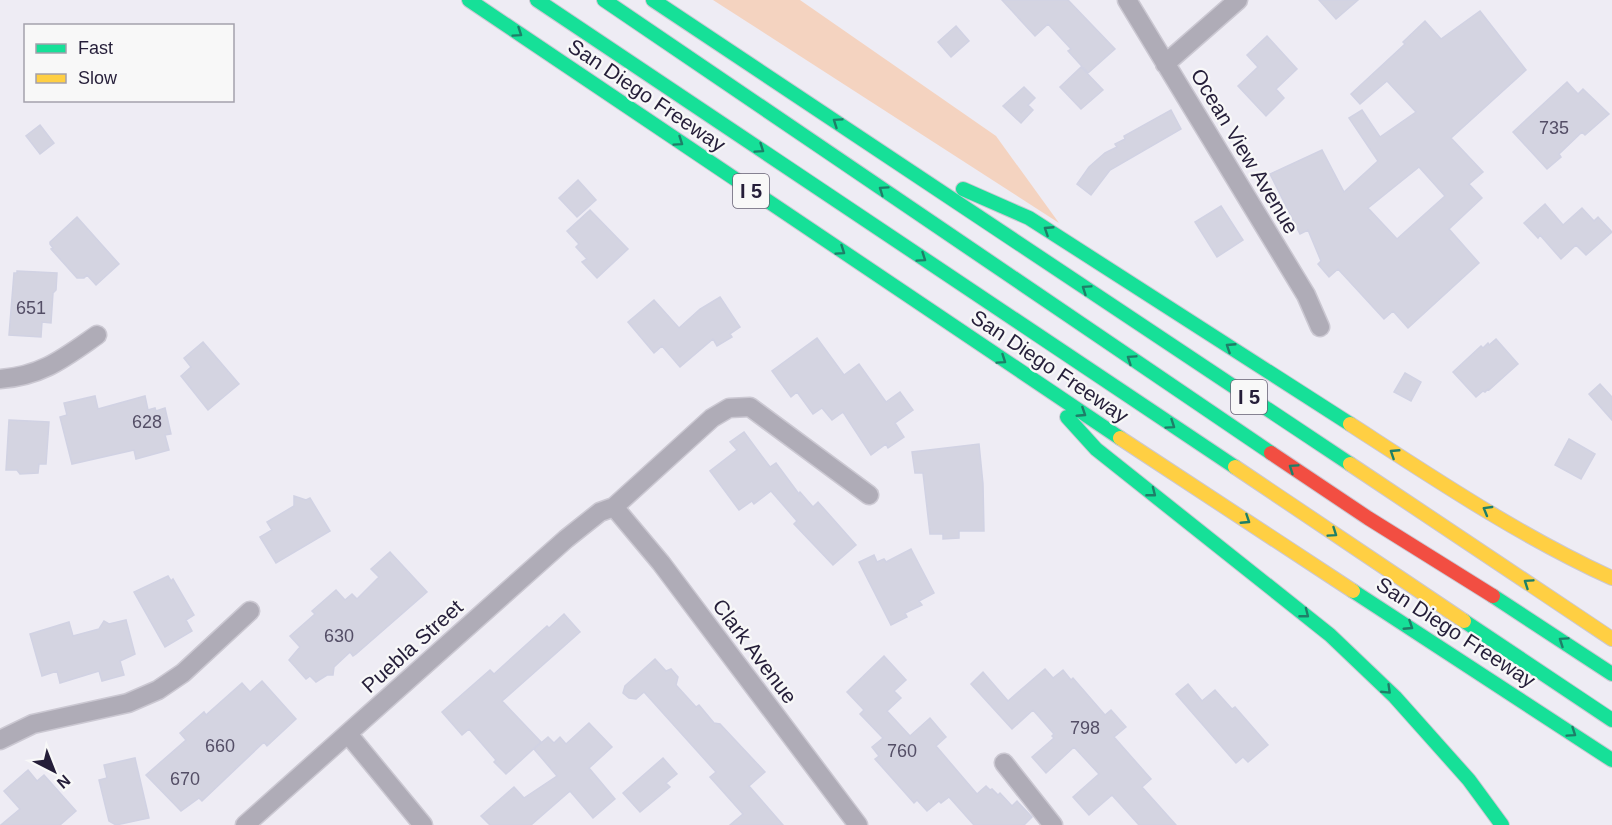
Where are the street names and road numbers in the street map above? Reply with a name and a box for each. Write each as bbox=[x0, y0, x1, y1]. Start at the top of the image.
street label: San Diego Freeway bbox=[564, 34, 730, 156]
street label: Ocean View Avenue bbox=[1187, 64, 1303, 238]
road number: I 5 bbox=[733, 174, 769, 208]
street label: San Diego Freeway bbox=[967, 305, 1133, 427]
road number: I 5 bbox=[1231, 380, 1267, 414]
street label: San Diego Freeway bbox=[1372, 572, 1540, 692]
street label: Clark Avenue bbox=[708, 594, 802, 708]
street label: Puebla Street bbox=[357, 595, 467, 697]

